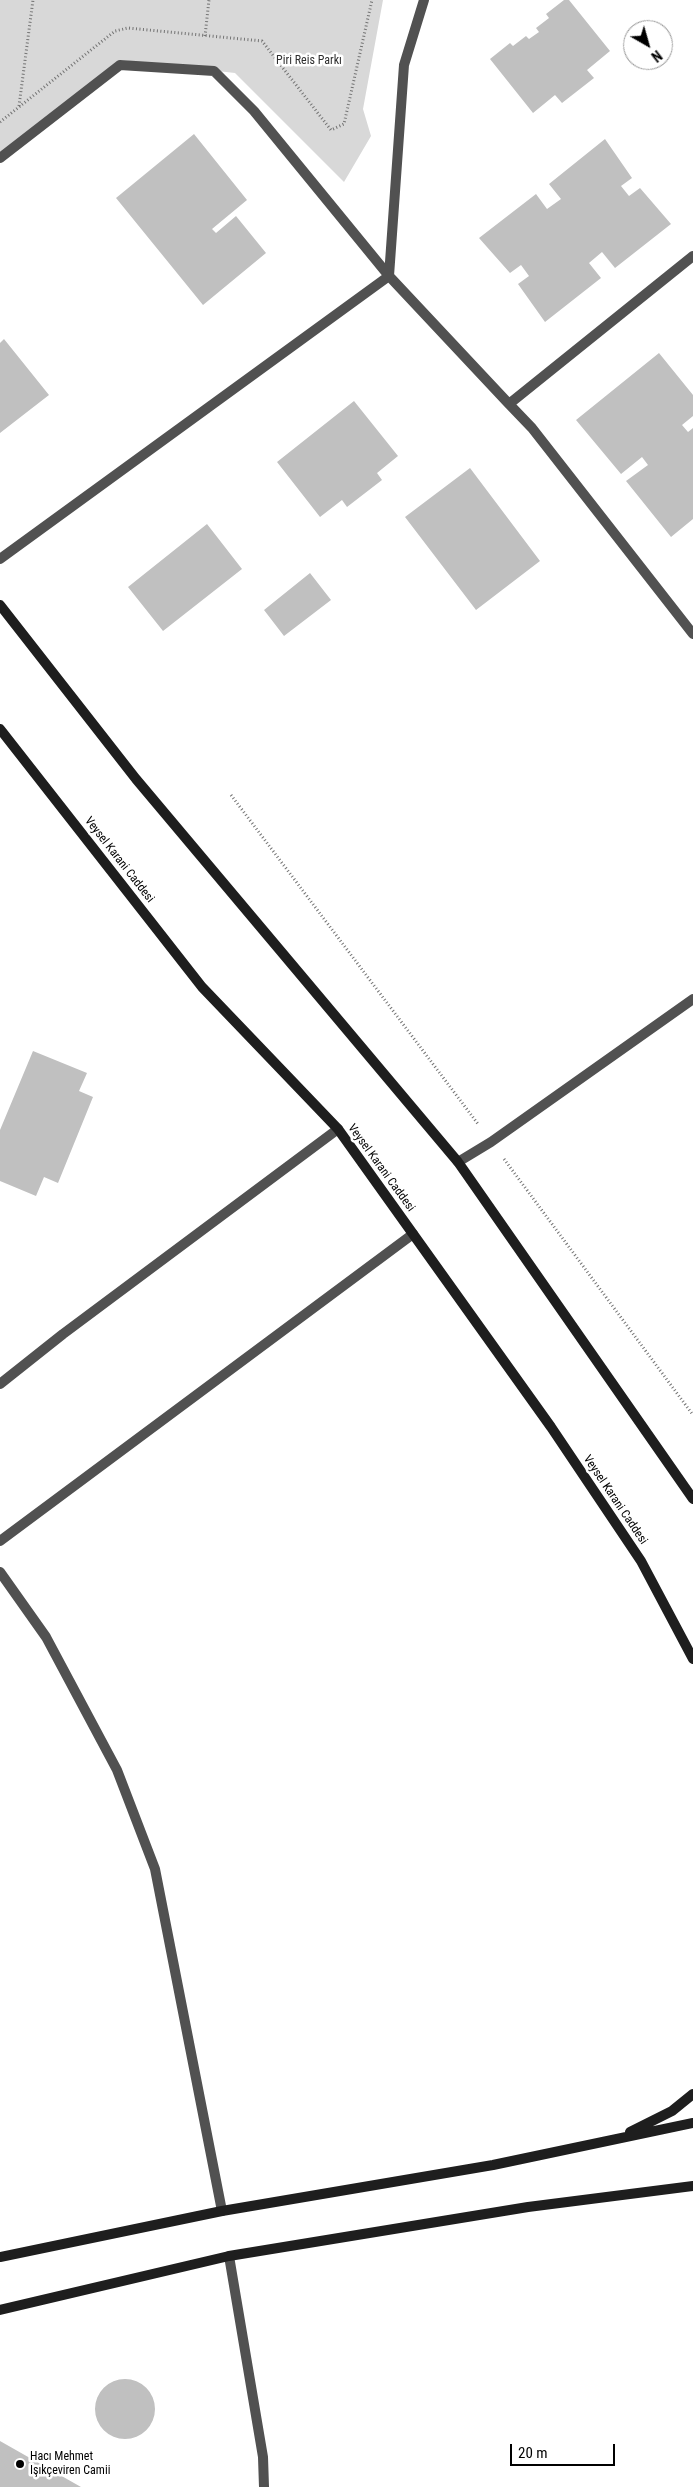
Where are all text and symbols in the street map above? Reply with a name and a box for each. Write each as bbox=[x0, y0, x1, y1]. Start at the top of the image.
north arrow bbox=[623, 20, 673, 70]
text: N bbox=[648, 47, 665, 65]
park label: Piri Reis Parkı bbox=[276, 54, 342, 68]
street label: Veysel Karani Caddesi bbox=[81, 814, 157, 906]
street label: Veysel Karani Caddesi bbox=[344, 1121, 418, 1215]
street label: Veysel Karani Caddesi bbox=[580, 1453, 650, 1547]
scale bar bbox=[513, 2434, 618, 2466]
text: 20 m bbox=[518, 2444, 548, 2462]
place label: Hacı Mehmet Işıkçeviren Camii bbox=[30, 2450, 110, 2478]
marker: Hacı Mehmet Işıkçeviren Camii bbox=[14, 2458, 26, 2470]

